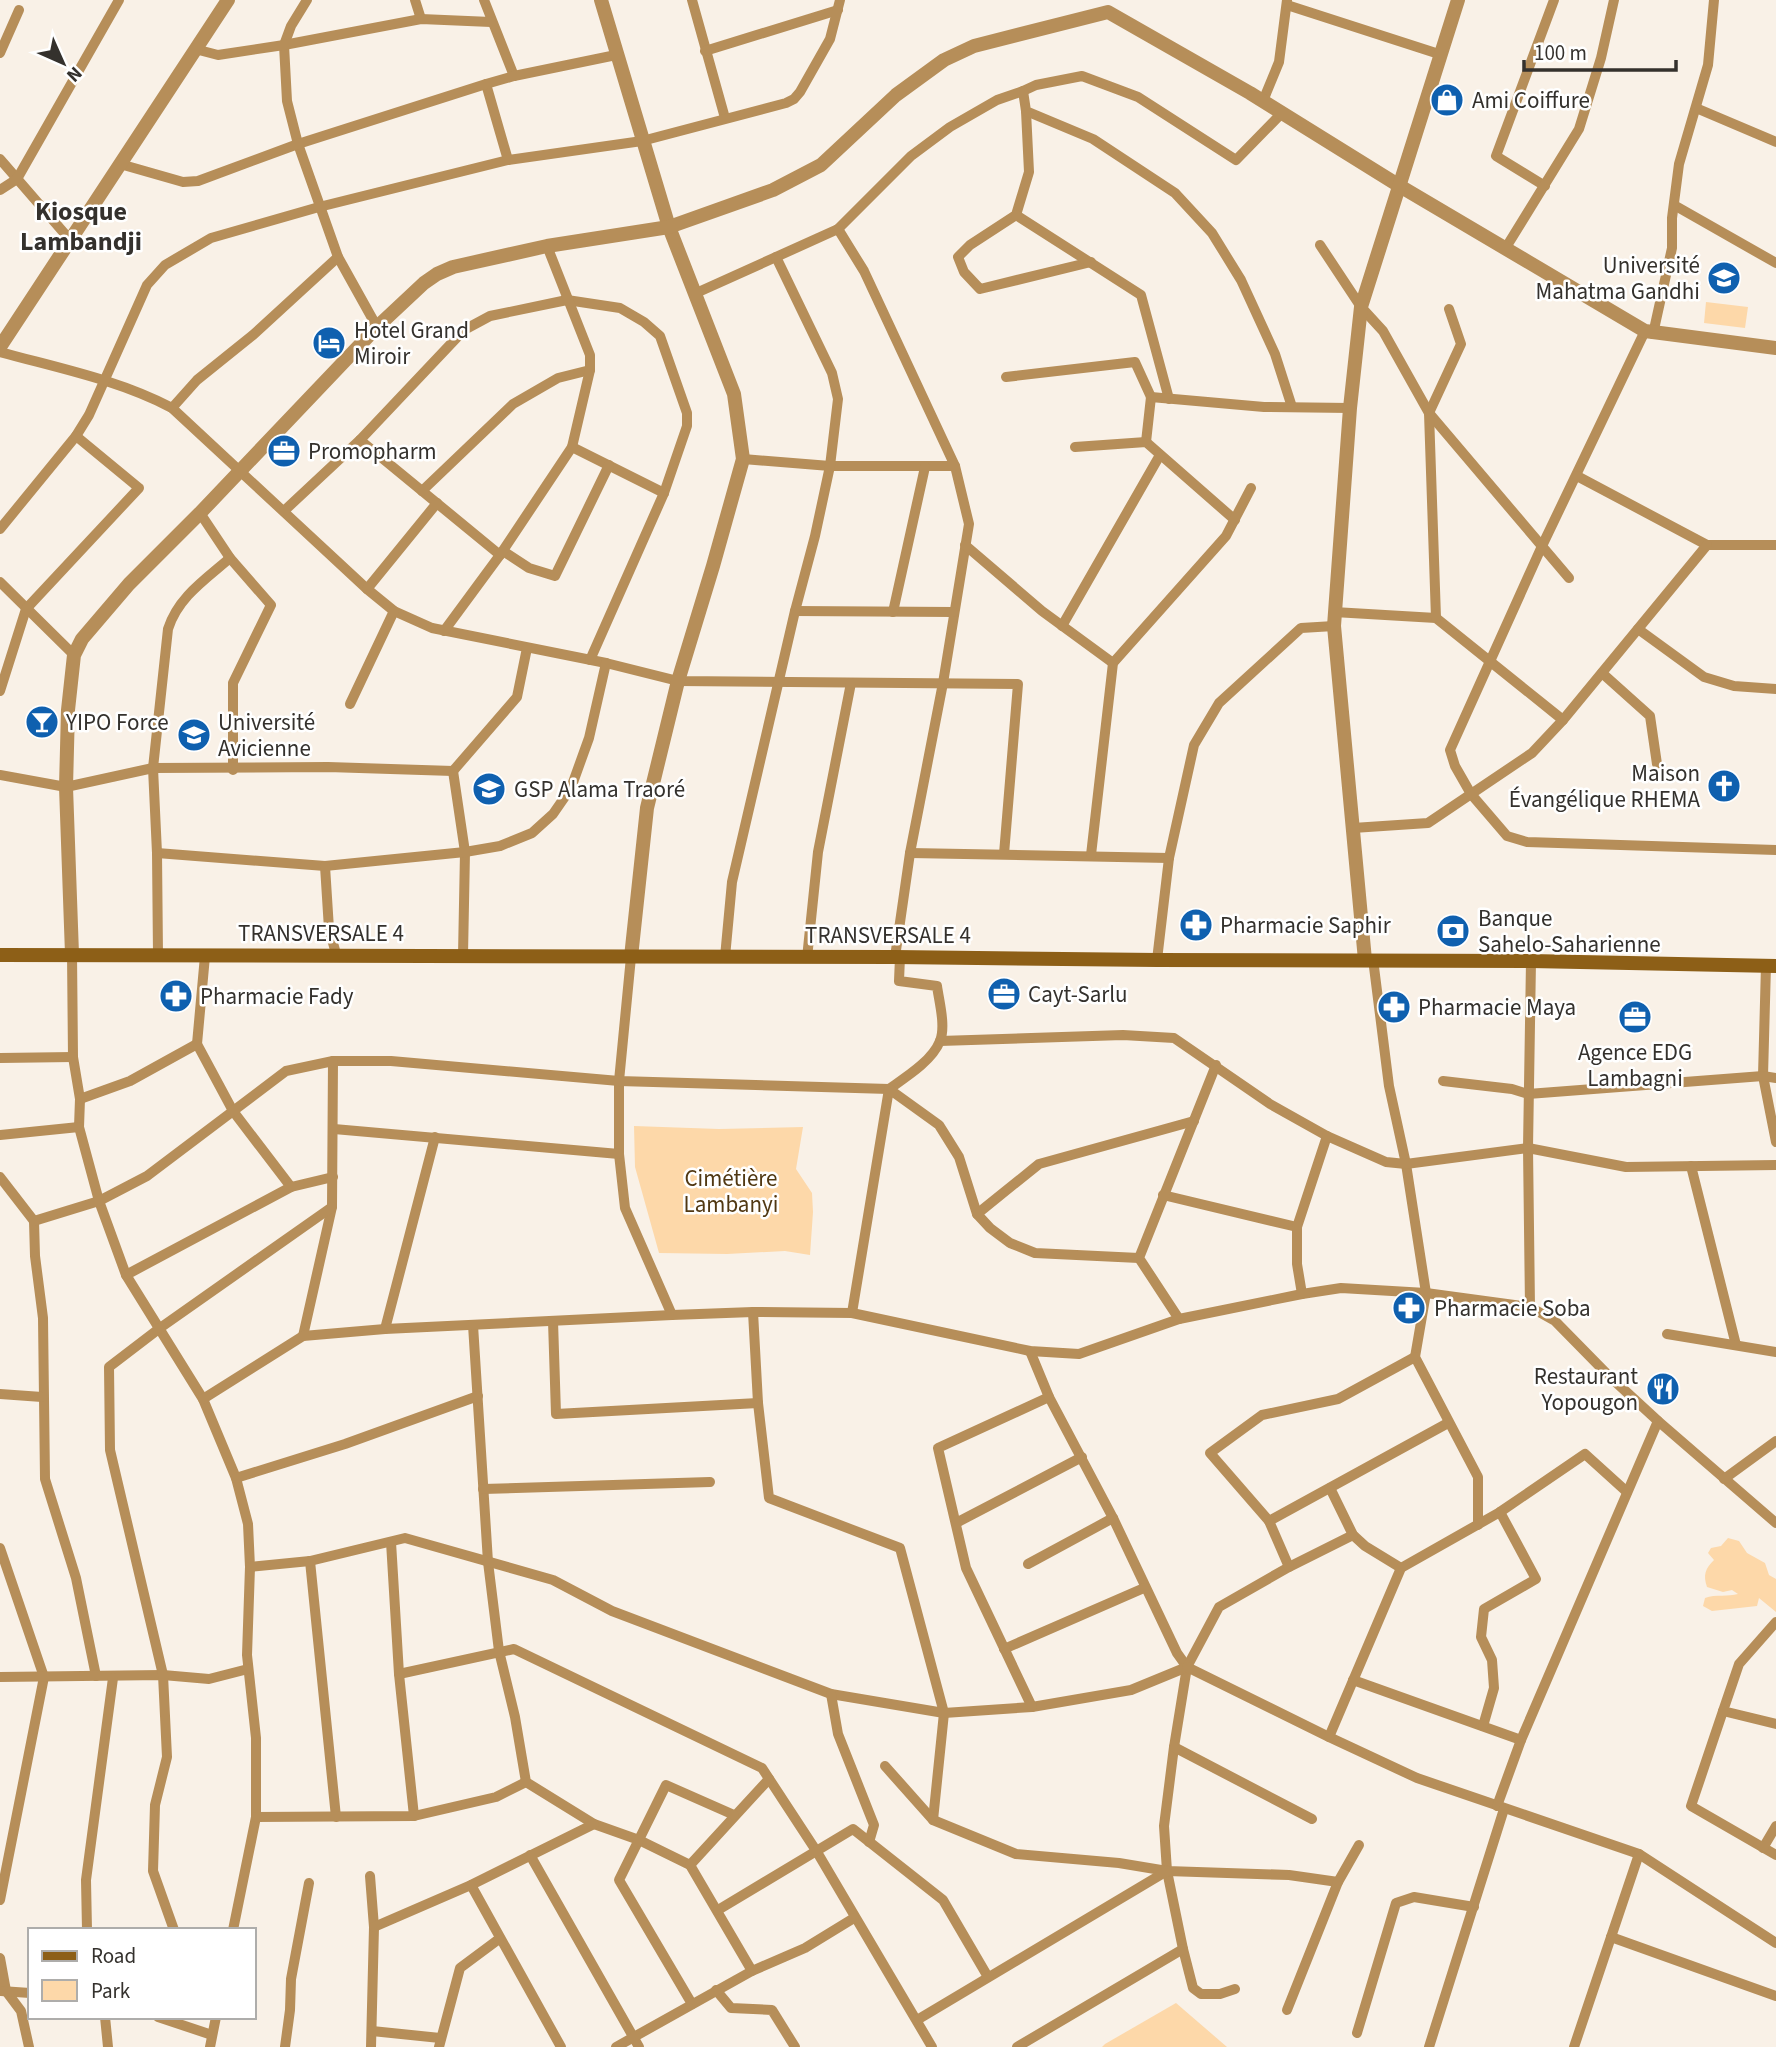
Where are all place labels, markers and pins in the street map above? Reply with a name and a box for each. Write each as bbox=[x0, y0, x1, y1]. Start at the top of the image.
shop icon: Ami Coiffure bbox=[1428, 81, 1466, 119]
place label: Ami Coiffure bbox=[1472, 84, 1590, 117]
place label: Université Mahatma Gandhi bbox=[1536, 249, 1700, 308]
school or university icon: Université Mahatma Gandhi bbox=[1705, 259, 1743, 297]
place label: Hotel Grand Miroir bbox=[354, 314, 469, 373]
hotel icon: Hotel Grand Miroir bbox=[310, 324, 348, 362]
office icon: Promopharm bbox=[265, 432, 303, 470]
place label: Promopharm bbox=[308, 435, 437, 468]
bar icon: YIPO Force bbox=[23, 703, 61, 741]
place label: YIPO Force bbox=[65, 706, 169, 739]
place label: Université Avicienne bbox=[218, 706, 315, 765]
school or university icon: Université Avicienne bbox=[175, 716, 213, 754]
place label: Maison Évangélique RHEMA bbox=[1509, 757, 1700, 816]
church icon: Maison Évangélique RHEMA bbox=[1705, 767, 1743, 805]
school or university icon: GSP Alama Traoré bbox=[470, 770, 508, 808]
place label: GSP Alama Traoré bbox=[514, 773, 685, 806]
place label: Banque Sahelo-Saharienne bbox=[1478, 902, 1661, 961]
pharmacy icon: Pharmacie Saphir bbox=[1177, 906, 1215, 944]
place label: Pharmacie Saphir bbox=[1220, 909, 1392, 942]
bank icon: Banque Sahelo-Saharienne bbox=[1434, 912, 1472, 950]
office icon: Cayt-Sarlu bbox=[985, 975, 1023, 1013]
pharmacy icon: Pharmacie Fady bbox=[157, 977, 195, 1015]
place label: Cayt-Sarlu bbox=[1028, 978, 1128, 1011]
place label: Pharmacie Fady bbox=[200, 980, 354, 1013]
pharmacy icon: Pharmacie Maya bbox=[1375, 988, 1413, 1026]
place label: Pharmacie Maya bbox=[1418, 991, 1576, 1024]
office icon: Agence EDG Lambagni bbox=[1616, 998, 1654, 1036]
place label: Agence EDG Lambagni bbox=[1578, 1036, 1692, 1095]
pharmacy icon: Pharmacie Soba bbox=[1390, 1289, 1428, 1327]
place label: Pharmacie Soba bbox=[1434, 1292, 1591, 1325]
place label: Restaurant Yopougon bbox=[1534, 1360, 1638, 1419]
restaurant icon: Restaurant Yopougon bbox=[1644, 1370, 1682, 1408]

